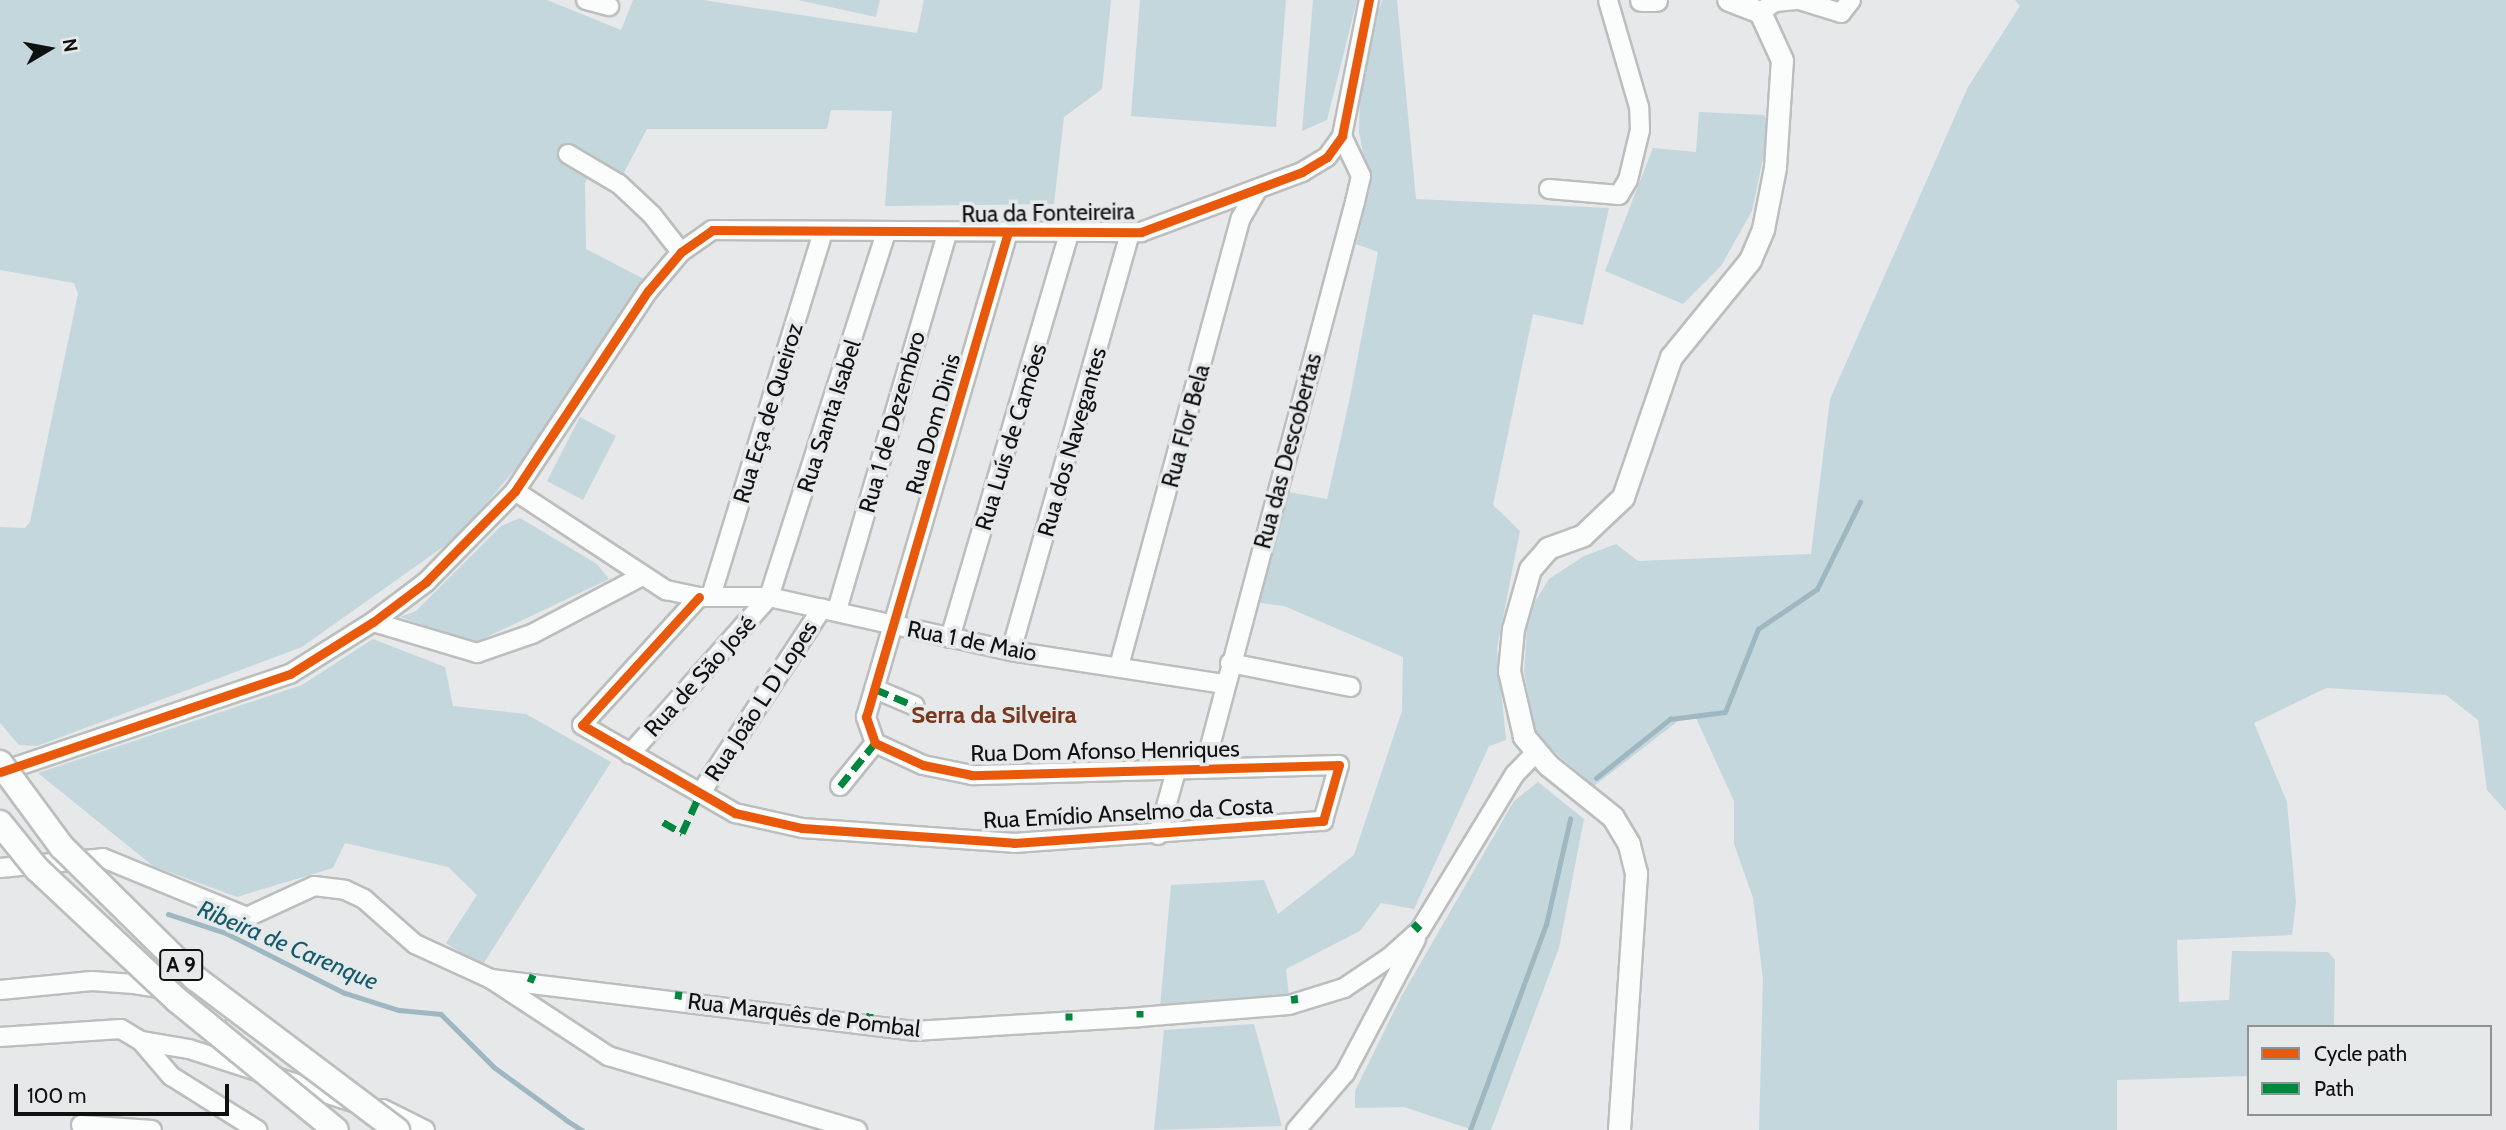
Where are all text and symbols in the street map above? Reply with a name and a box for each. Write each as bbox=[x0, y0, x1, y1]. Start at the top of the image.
north arrow bbox=[14, 14, 84, 84]
text: N bbox=[58, 37, 83, 54]
street label: Rua da Fonteireira bbox=[961, 198, 1135, 228]
street label: Rua Eça de Queiroz bbox=[727, 319, 809, 507]
street label: Rua 1 de Dezembro bbox=[853, 328, 931, 516]
street label: Rua Santa Isabel bbox=[791, 336, 867, 496]
street label: Rua Luís de Camões bbox=[969, 340, 1053, 534]
street label: Rua dos Navegantes bbox=[1032, 344, 1112, 540]
street label: Rua Dom Dinis bbox=[900, 350, 966, 498]
street label: Rua das Descobertas bbox=[1249, 350, 1327, 552]
street label: Rua Flor Bela bbox=[1156, 361, 1216, 491]
street label: Rua de São José bbox=[638, 610, 762, 742]
street label: Rua 1 de Maio bbox=[905, 615, 1039, 667]
street label: Rua João L D Lopes bbox=[699, 616, 823, 786]
district label: Serra da Silveira bbox=[911, 701, 1077, 729]
street label: Rua Dom Afonso Henriques bbox=[970, 735, 1240, 767]
street label: Rua Emídio Anselmo da Costa bbox=[982, 792, 1274, 834]
water label: Ribeira de Carenque bbox=[194, 894, 382, 996]
road number: A 9 bbox=[158, 948, 204, 982]
street label: Rua Marquês de Pombal bbox=[686, 987, 922, 1043]
legend bbox=[2247, 1025, 2492, 1116]
text: Cycle path bbox=[2314, 1041, 2407, 1066]
scale bar bbox=[18, 1070, 233, 1114]
text: Path bbox=[2314, 1076, 2354, 1101]
text: 100 m bbox=[27, 1083, 86, 1108]

